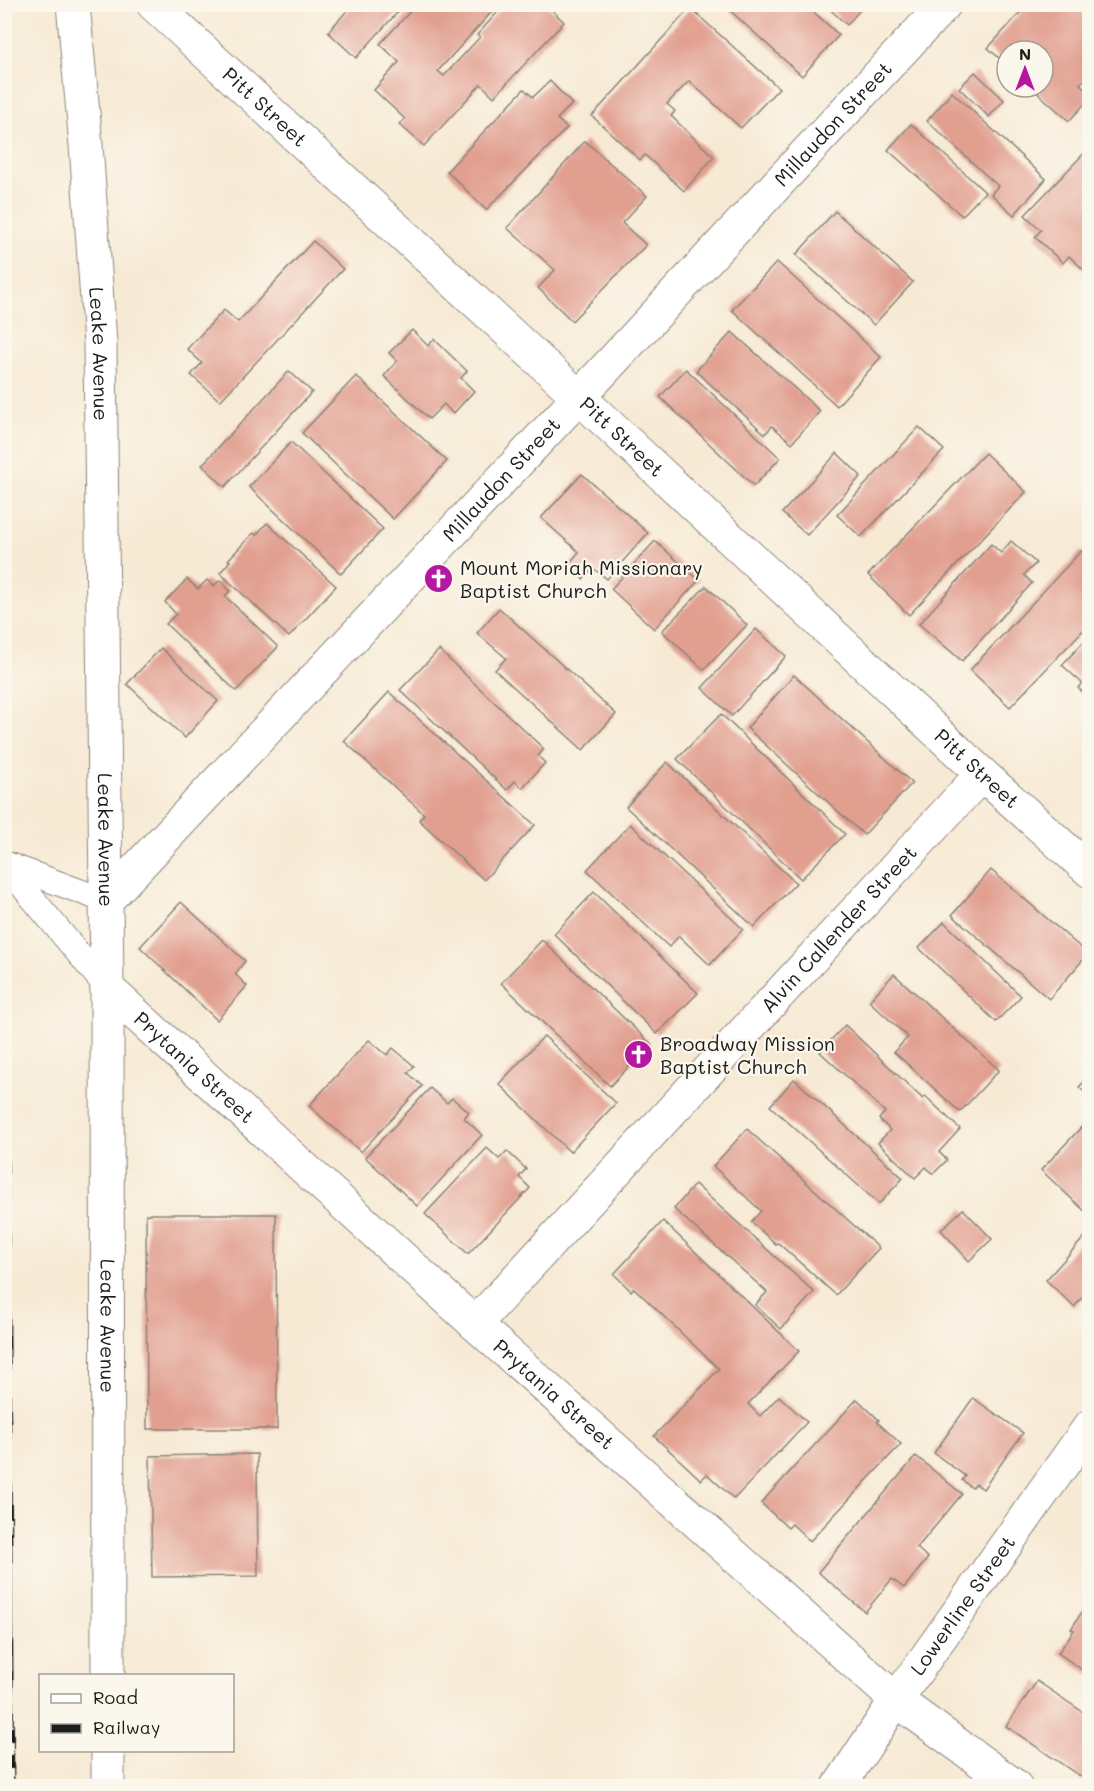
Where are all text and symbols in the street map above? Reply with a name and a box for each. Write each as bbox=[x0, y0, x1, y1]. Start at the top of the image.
north arrow bbox=[995, 39, 1055, 99]
text: N bbox=[1019, 43, 1031, 64]
street label: Millaudon Street bbox=[768, 56, 897, 191]
street label: Pitt Street bbox=[218, 61, 313, 152]
street label: Leake Avenue bbox=[84, 286, 115, 421]
street label: Pitt Street bbox=[575, 390, 670, 482]
street label: Millaudon Street bbox=[436, 411, 565, 547]
place label: Mount Moriah Missionary Baptist Church bbox=[460, 554, 703, 603]
church icon: Mount Moriah Missionary Baptist Church bbox=[423, 563, 455, 595]
street label: Pitt Street bbox=[930, 722, 1025, 813]
street label: Leake Avenue bbox=[93, 773, 120, 907]
street label: Alvin Callender Street bbox=[755, 839, 922, 1018]
street label: Prytania Street bbox=[129, 1005, 260, 1128]
place label: Broadway Mission Baptist Church bbox=[660, 1030, 835, 1079]
church icon: Broadway Mission Baptist Church bbox=[623, 1039, 655, 1071]
street label: Leake Avenue bbox=[95, 1259, 122, 1393]
street label: Prytania Street bbox=[488, 1333, 621, 1455]
street label: Lowerline Street bbox=[904, 1530, 1020, 1680]
legend bbox=[39, 1674, 234, 1752]
text: Road bbox=[93, 1685, 138, 1709]
text: Railway bbox=[93, 1715, 160, 1739]

